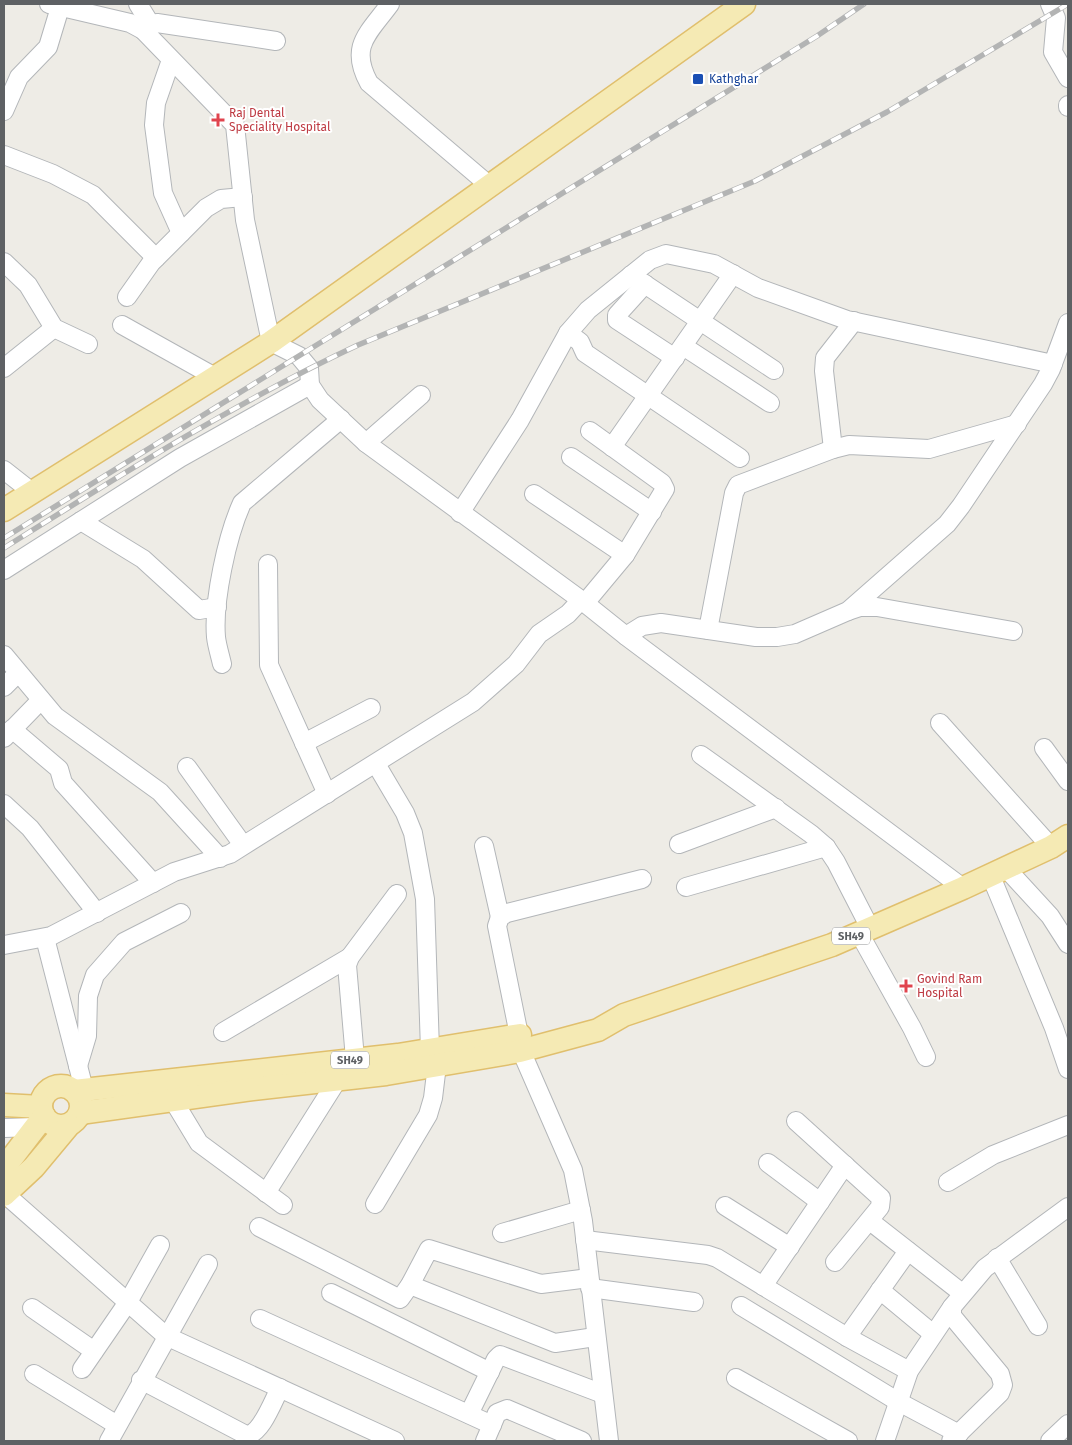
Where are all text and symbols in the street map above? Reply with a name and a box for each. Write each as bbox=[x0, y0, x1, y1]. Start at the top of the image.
marker: Kathghar bbox=[691, 72, 705, 86]
place label: Kathghar bbox=[709, 72, 759, 86]
place label: Raj Dental Speciality Hospital bbox=[229, 106, 331, 134]
marker: Raj Dental Speciality Hospital bbox=[211, 113, 225, 127]
road number: SH49 bbox=[832, 928, 870, 944]
place label: Govind Ram Hospital bbox=[917, 972, 982, 1000]
marker: Govind Ram Hospital bbox=[899, 979, 913, 993]
road number: SH49 bbox=[331, 1052, 369, 1068]

